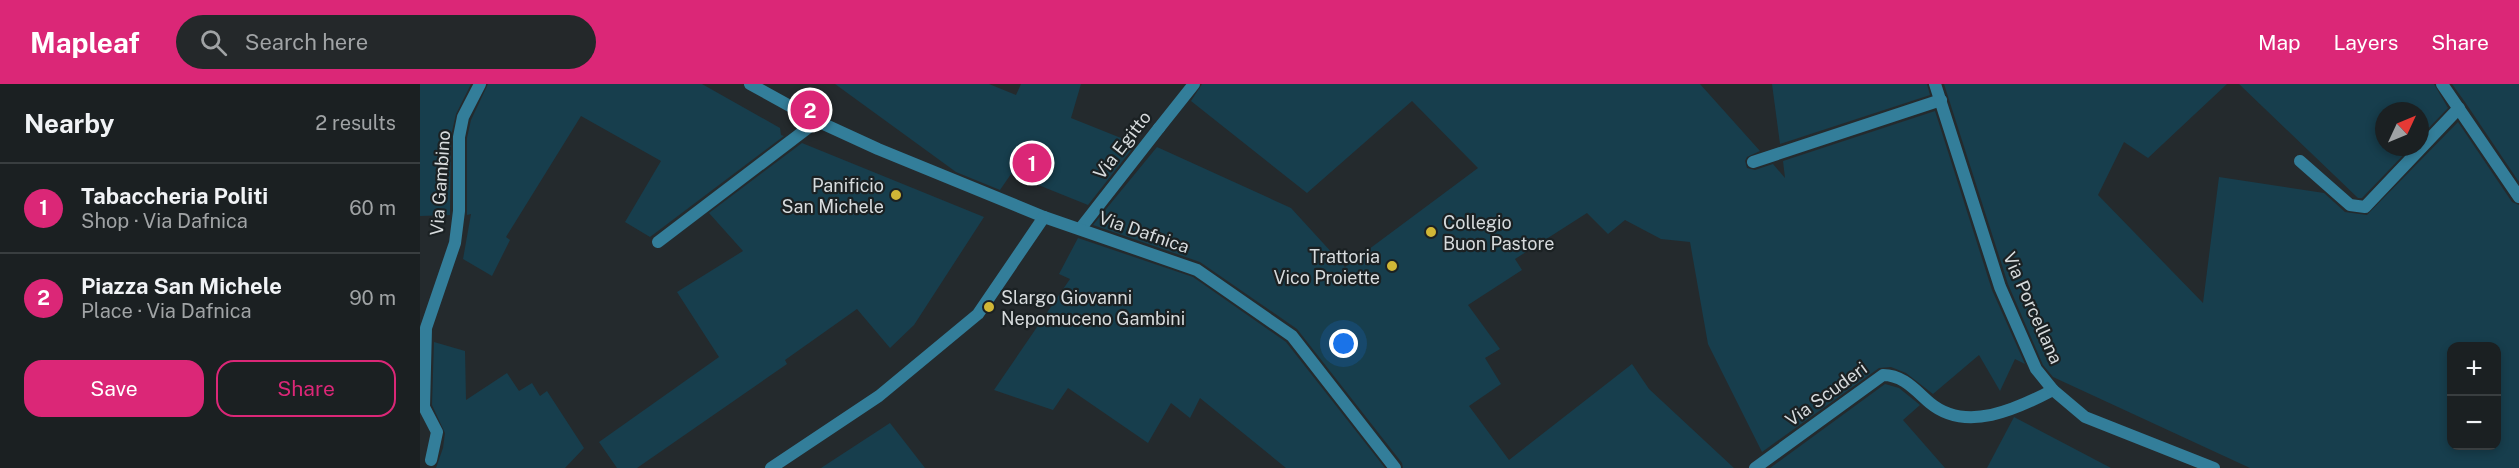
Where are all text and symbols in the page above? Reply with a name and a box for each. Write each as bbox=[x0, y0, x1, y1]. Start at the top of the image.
search box bbox=[176, 15, 596, 69]
text: Mapleaf bbox=[30, 26, 140, 59]
icon: search bbox=[197, 26, 230, 59]
text: Search here bbox=[245, 29, 368, 55]
text: Map bbox=[2258, 30, 2301, 55]
text: Layers bbox=[2334, 30, 2398, 55]
text: Share bbox=[2431, 30, 2489, 55]
pin: 2 bbox=[790, 87, 830, 132]
north arrow bbox=[2375, 102, 2429, 156]
street label: Via Egitto bbox=[1089, 107, 1155, 183]
text: Nearby bbox=[24, 108, 114, 139]
text: 2 results bbox=[315, 111, 396, 135]
street label: Via Gambino bbox=[426, 130, 454, 236]
pin: 1 bbox=[1012, 140, 1052, 185]
place label: Panificio San Michele bbox=[781, 175, 884, 217]
text: Tabaccheria Politi bbox=[81, 183, 268, 209]
marker: Panificio San Michele bbox=[889, 188, 903, 202]
text: 1 bbox=[39, 196, 48, 220]
text: 60 m bbox=[349, 196, 396, 220]
street label: Via Dafnica bbox=[1096, 207, 1192, 257]
text: Shop · Via Dafnica bbox=[81, 209, 248, 233]
place label: Collegio Buon Pastore bbox=[1443, 212, 1555, 254]
marker: Collegio Buon Pastore bbox=[1424, 225, 1438, 239]
place label: Trattoria Vico Proiette bbox=[1273, 246, 1380, 288]
street label: Via Porcellana bbox=[1999, 249, 2067, 367]
marker: Trattoria Vico Proiette bbox=[1385, 259, 1399, 273]
text: Piazza San Michele bbox=[81, 273, 282, 299]
text: 2 bbox=[37, 286, 50, 310]
text: 90 m bbox=[349, 286, 396, 310]
place label: Slargo Giovanni Nepomuceno Gambini bbox=[1001, 287, 1185, 329]
text: Place · Via Dafnica bbox=[81, 299, 252, 323]
marker: Slargo Giovanni Nepomuceno Gambini bbox=[982, 300, 996, 314]
your location bbox=[1329, 329, 1358, 358]
map controls bbox=[2447, 342, 2501, 450]
button: + bbox=[2447, 342, 2501, 396]
street label: Via Scuderi bbox=[1781, 357, 1871, 431]
button: Save bbox=[24, 360, 204, 417]
button: Share bbox=[216, 360, 396, 417]
button: − bbox=[2447, 396, 2501, 450]

